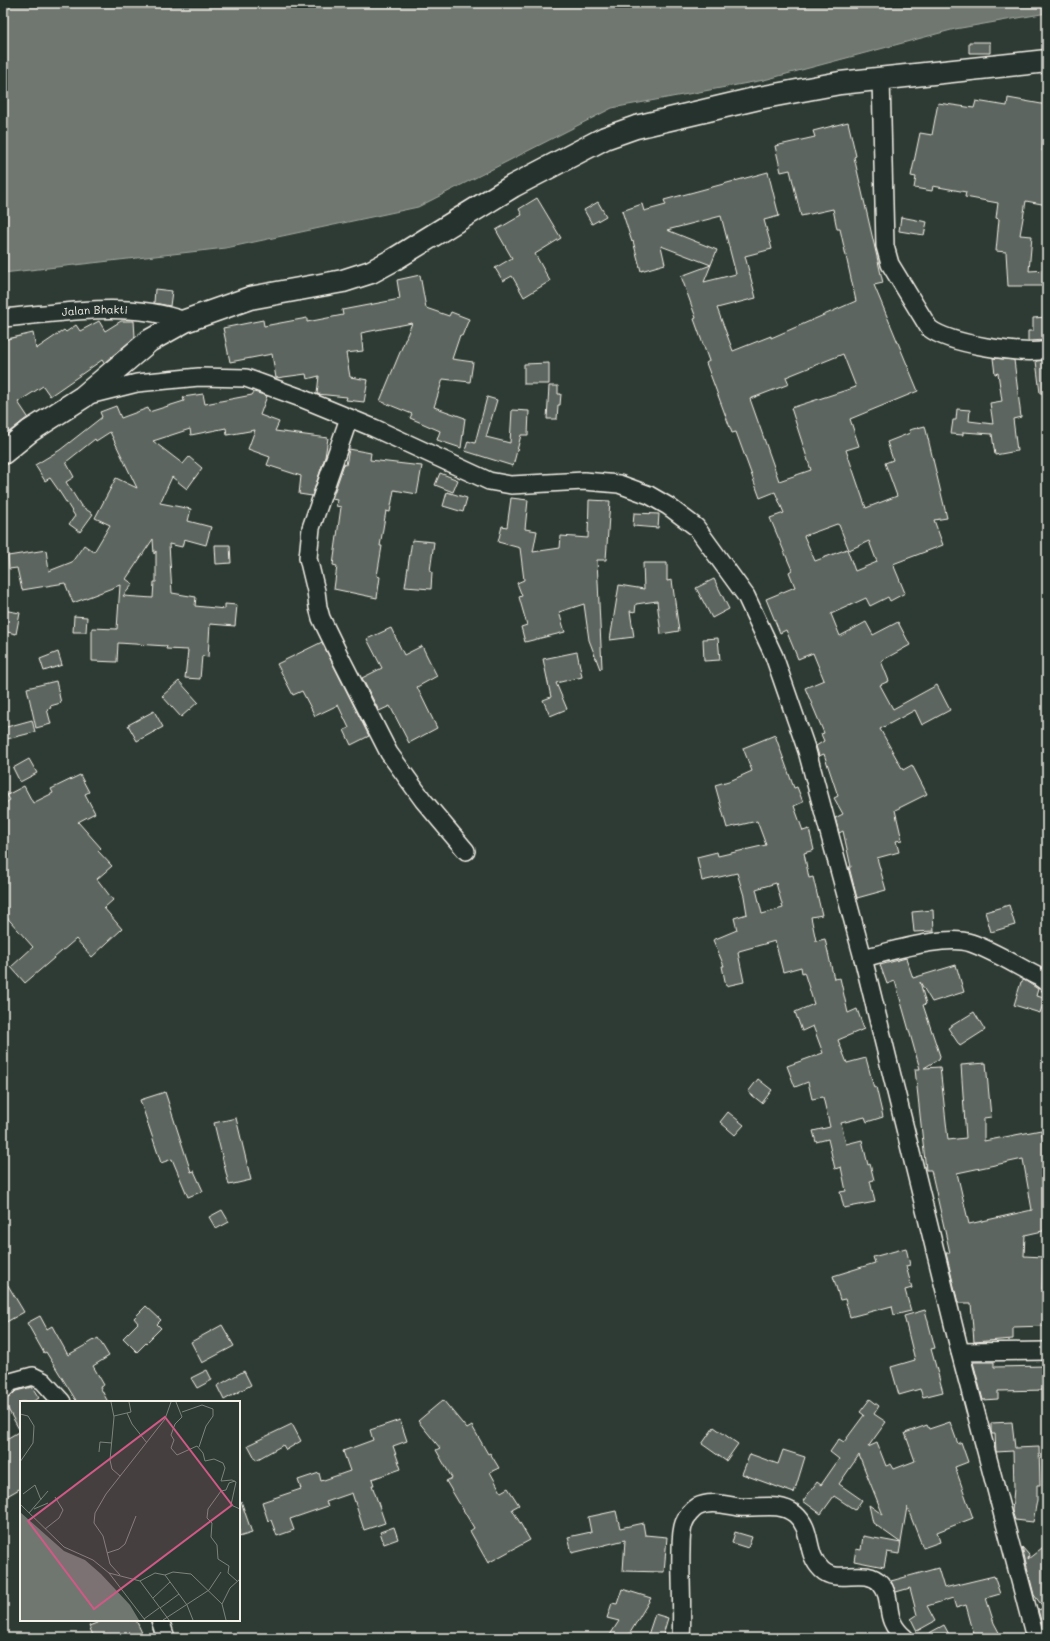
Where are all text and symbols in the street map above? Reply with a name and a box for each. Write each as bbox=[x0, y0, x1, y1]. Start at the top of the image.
street label: Jalan Bhakti bbox=[61, 301, 128, 319]
inset map bbox=[20, 1401, 240, 1621]

